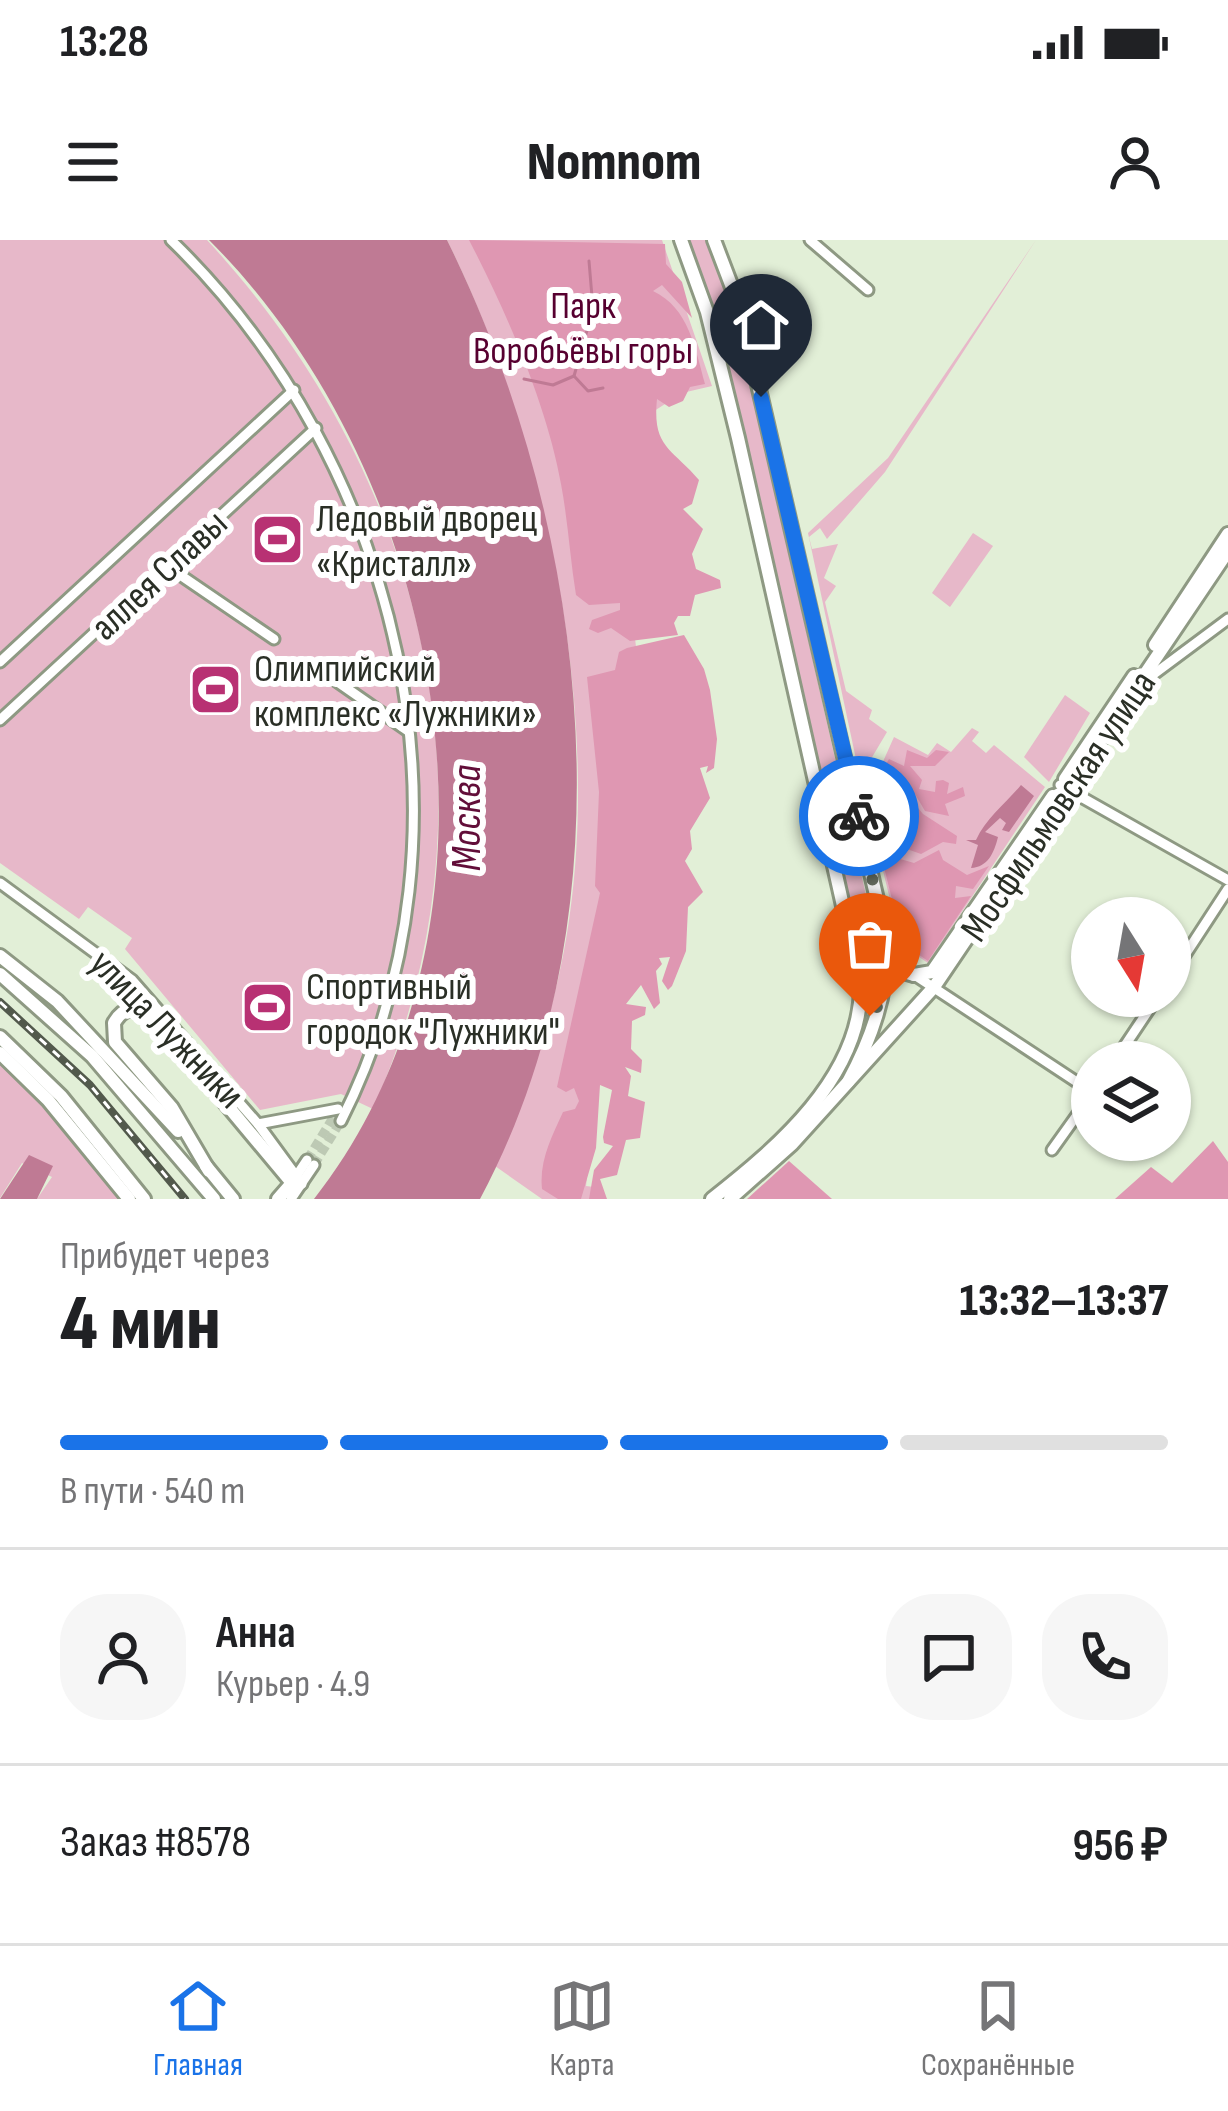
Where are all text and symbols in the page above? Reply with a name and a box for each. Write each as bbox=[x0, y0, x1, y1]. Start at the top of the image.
text: 13:28 bbox=[60, 15, 149, 70]
icon: menu bbox=[60, 129, 126, 195]
icon: person bbox=[1102, 129, 1168, 195]
text: Nomnom bbox=[527, 130, 701, 195]
pin bbox=[710, 274, 812, 397]
park label: Парк Воробьёвы горы bbox=[473, 283, 693, 375]
icon: home bbox=[728, 292, 794, 358]
place label: Ледовый дворец «Кристалл» bbox=[316, 496, 537, 588]
street label: аллея Славы bbox=[82, 501, 238, 651]
sports icon: Ледовый дворец «Кристалл» bbox=[249, 511, 305, 567]
place label: Олимпийский комплекс «Лужники» bbox=[254, 646, 537, 738]
sports icon: Олимпийский комплекс «Лужники» bbox=[187, 661, 243, 717]
street label: Мосфильмовская улица bbox=[951, 662, 1167, 951]
courier bbox=[799, 756, 919, 876]
water label: Москва bbox=[442, 765, 493, 871]
icon: bike bbox=[826, 783, 892, 849]
pin bbox=[819, 893, 921, 1016]
north arrow bbox=[1071, 897, 1191, 1017]
map controls bbox=[1071, 897, 1191, 1161]
icon: bag bbox=[837, 911, 903, 977]
street label: улица Лужники bbox=[79, 941, 253, 1119]
place label: Спортивный городок "Лужники" bbox=[306, 964, 560, 1056]
sports icon: Спортивный городок "Лужники" bbox=[239, 979, 295, 1035]
button: layers bbox=[1071, 1041, 1191, 1161]
text: Прибудет через bbox=[60, 1233, 270, 1280]
text: 13:32–13:37 bbox=[959, 1274, 1168, 1329]
text: 4 мин bbox=[60, 1278, 221, 1371]
text: В пути · 540 m bbox=[60, 1468, 245, 1515]
button: person bbox=[60, 1594, 186, 1720]
button: chat bbox=[886, 1594, 1012, 1720]
button: phone bbox=[1042, 1594, 1168, 1720]
text: Анна bbox=[216, 1606, 296, 1661]
text: Курьер · 4.9 bbox=[216, 1661, 370, 1708]
text: Заказ #8578 bbox=[60, 1815, 251, 1870]
text: 956 ₽ bbox=[1073, 1819, 1168, 1874]
tab: Главная bbox=[153, 1973, 243, 2085]
tab: Карта bbox=[549, 1973, 615, 2085]
tab: Сохранённые bbox=[921, 1973, 1075, 2085]

